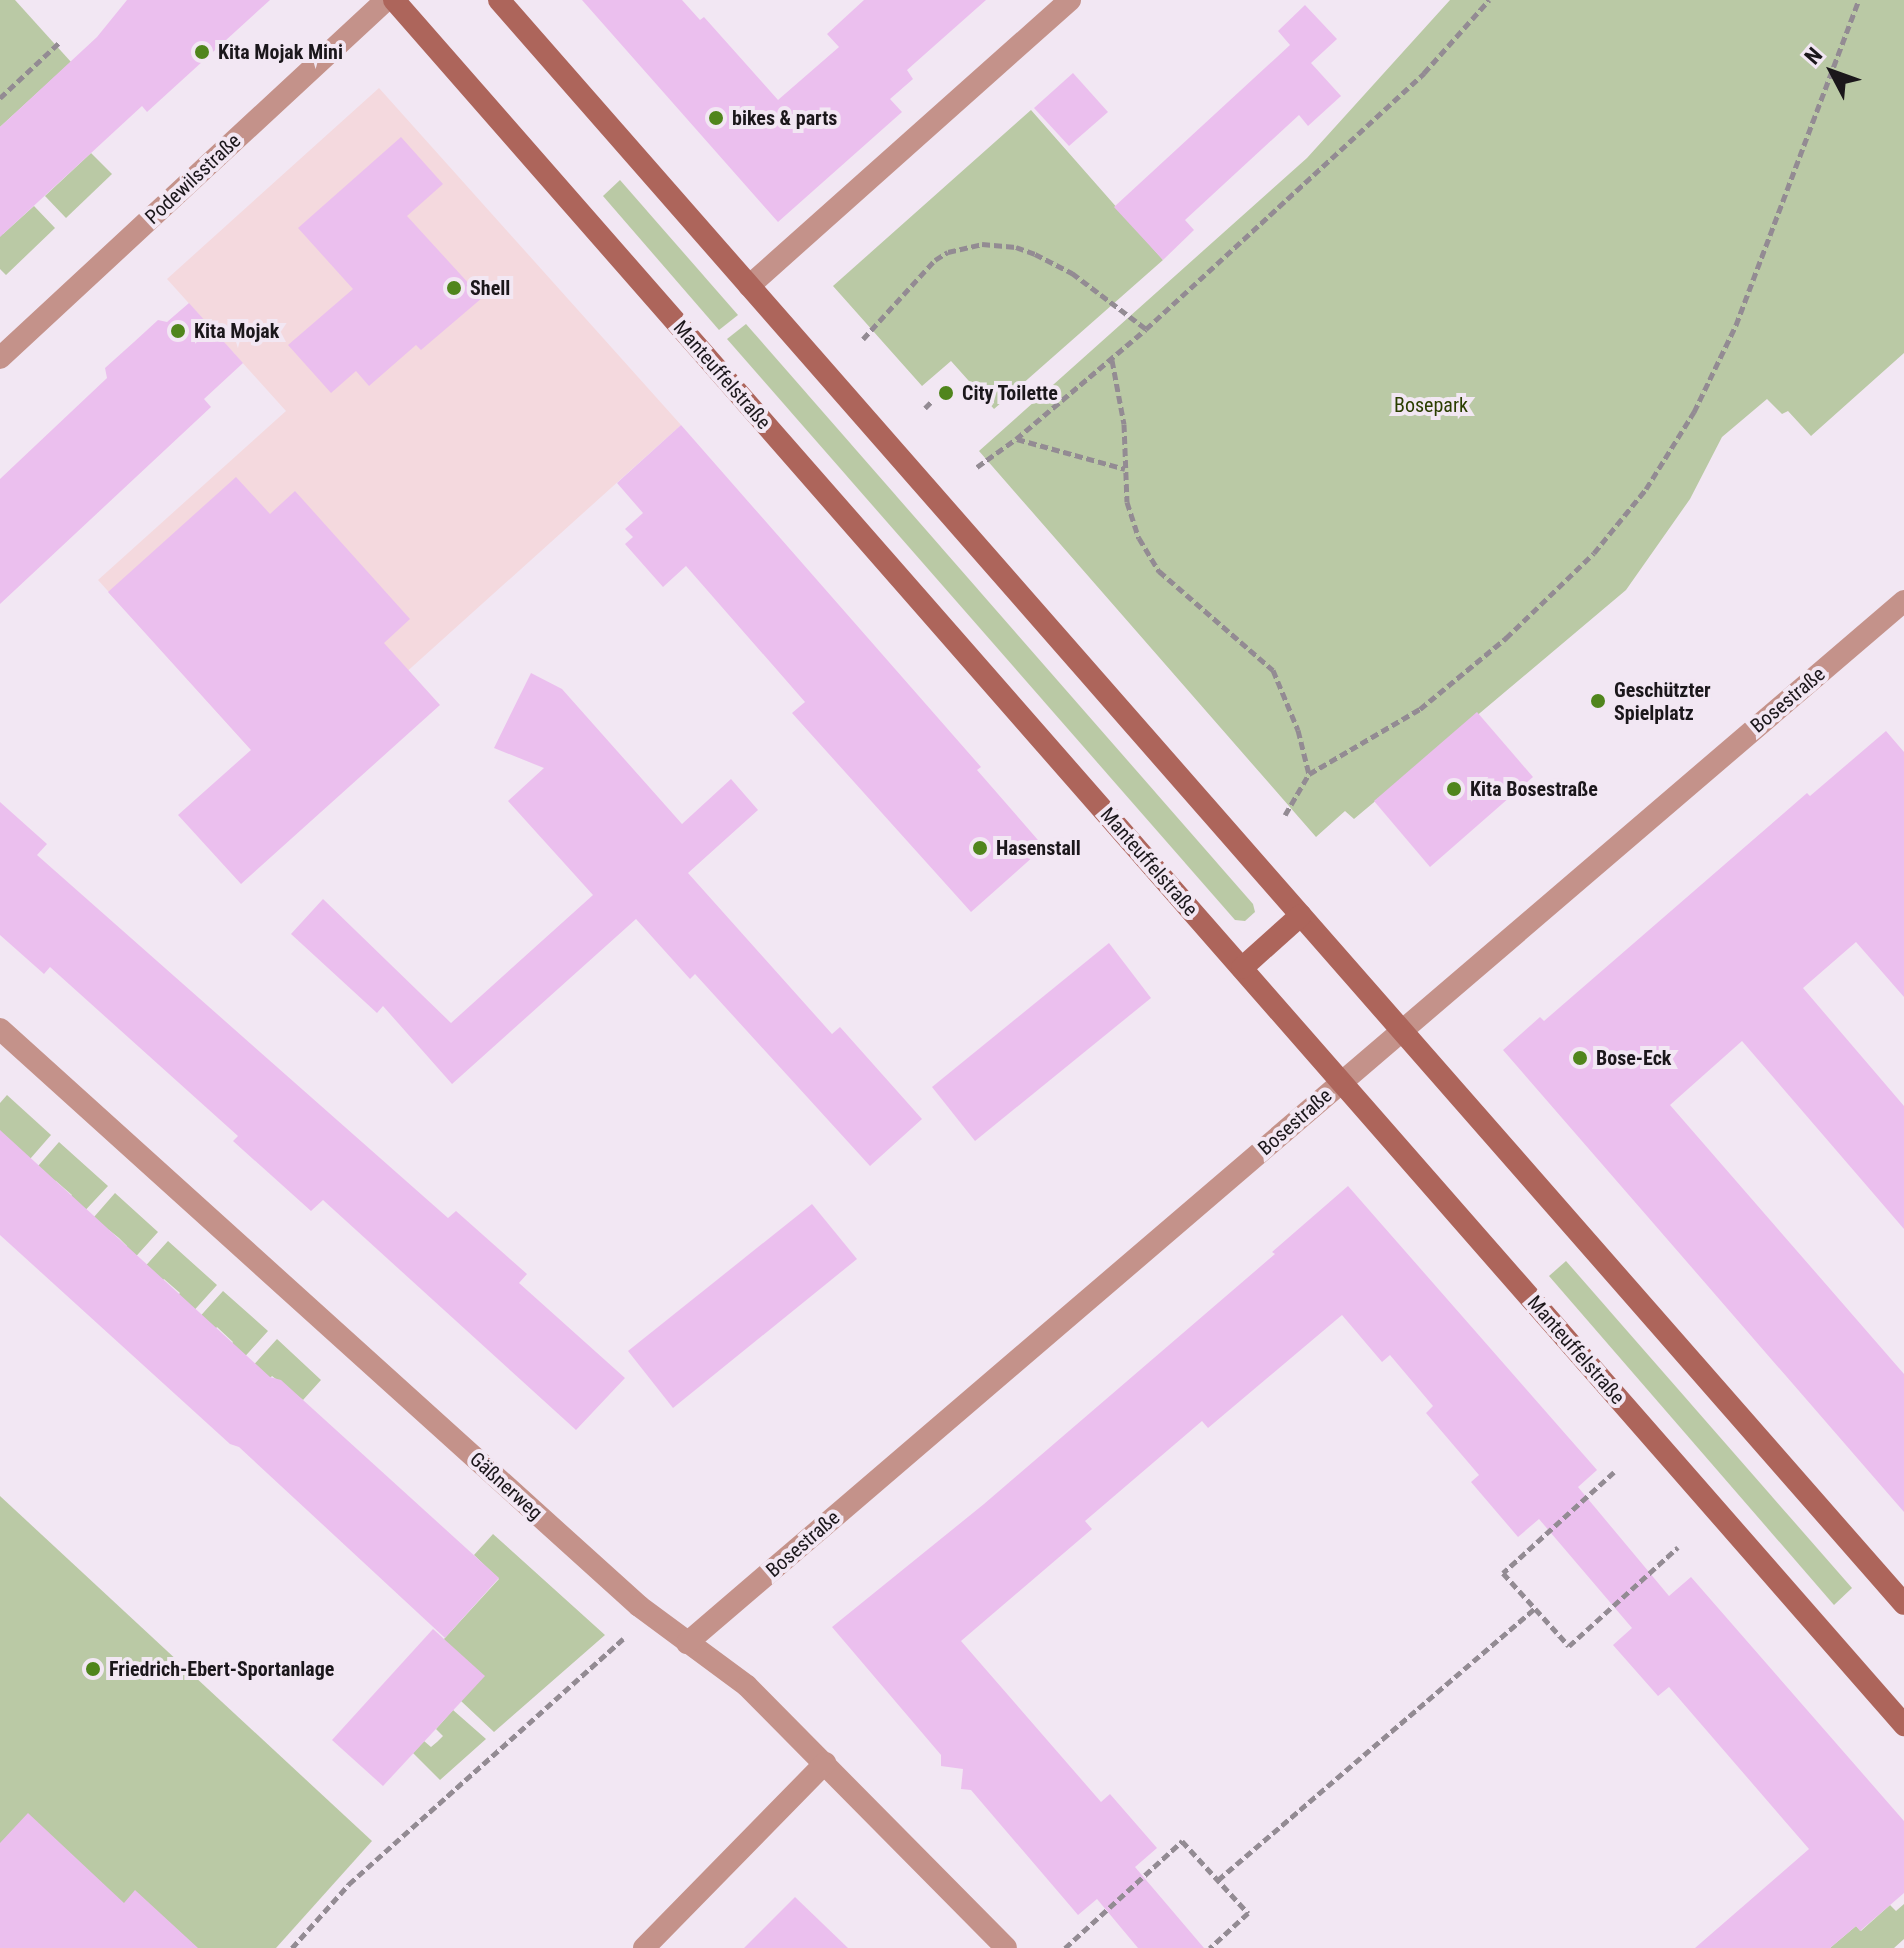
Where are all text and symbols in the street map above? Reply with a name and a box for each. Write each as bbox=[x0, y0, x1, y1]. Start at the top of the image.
north arrow bbox=[1792, 32, 1872, 112]
place label: Kita Mojak Mini bbox=[218, 40, 343, 64]
marker: Kita Mojak Mini bbox=[193, 43, 211, 61]
text: N bbox=[1800, 43, 1827, 69]
place label: bikes & parts bbox=[732, 106, 837, 130]
marker: bikes & parts bbox=[707, 109, 725, 127]
street label: Podewilsstraße bbox=[140, 129, 246, 229]
place label: Shell bbox=[470, 276, 510, 300]
marker: Shell bbox=[445, 279, 463, 297]
street label: Manteuffelstraße bbox=[668, 316, 776, 434]
place label: Kita Mojak bbox=[194, 319, 279, 343]
marker: Kita Mojak bbox=[169, 322, 187, 340]
place label: City Toilette bbox=[962, 381, 1058, 405]
marker: City Toilette bbox=[937, 384, 955, 402]
park label: Bosepark bbox=[1394, 393, 1468, 417]
street label: Bosestraße bbox=[1746, 662, 1830, 738]
place label: Geschützter Spielplatz bbox=[1614, 678, 1711, 725]
marker: Geschützter Spielplatz bbox=[1589, 692, 1607, 710]
place label: Kita Bosestraße bbox=[1470, 777, 1598, 801]
marker: Kita Bosestraße bbox=[1445, 780, 1463, 798]
street label: Manteuffelstraße bbox=[1095, 803, 1203, 921]
place label: Hasenstall bbox=[996, 836, 1081, 860]
marker: Hasenstall bbox=[971, 839, 989, 857]
place label: Bose-Eck bbox=[1596, 1046, 1671, 1070]
marker: Bose-Eck bbox=[1571, 1049, 1589, 1067]
street label: Bosestraße bbox=[1253, 1084, 1337, 1160]
street label: Manteuffelstraße bbox=[1522, 1291, 1630, 1409]
street label: Gäßnerweg bbox=[465, 1447, 547, 1525]
street label: Bosestraße bbox=[761, 1506, 845, 1582]
place label: Friedrich-Ebert-Sportanlage bbox=[109, 1657, 334, 1681]
marker: Friedrich-Ebert-Sportanlage bbox=[84, 1660, 102, 1678]

